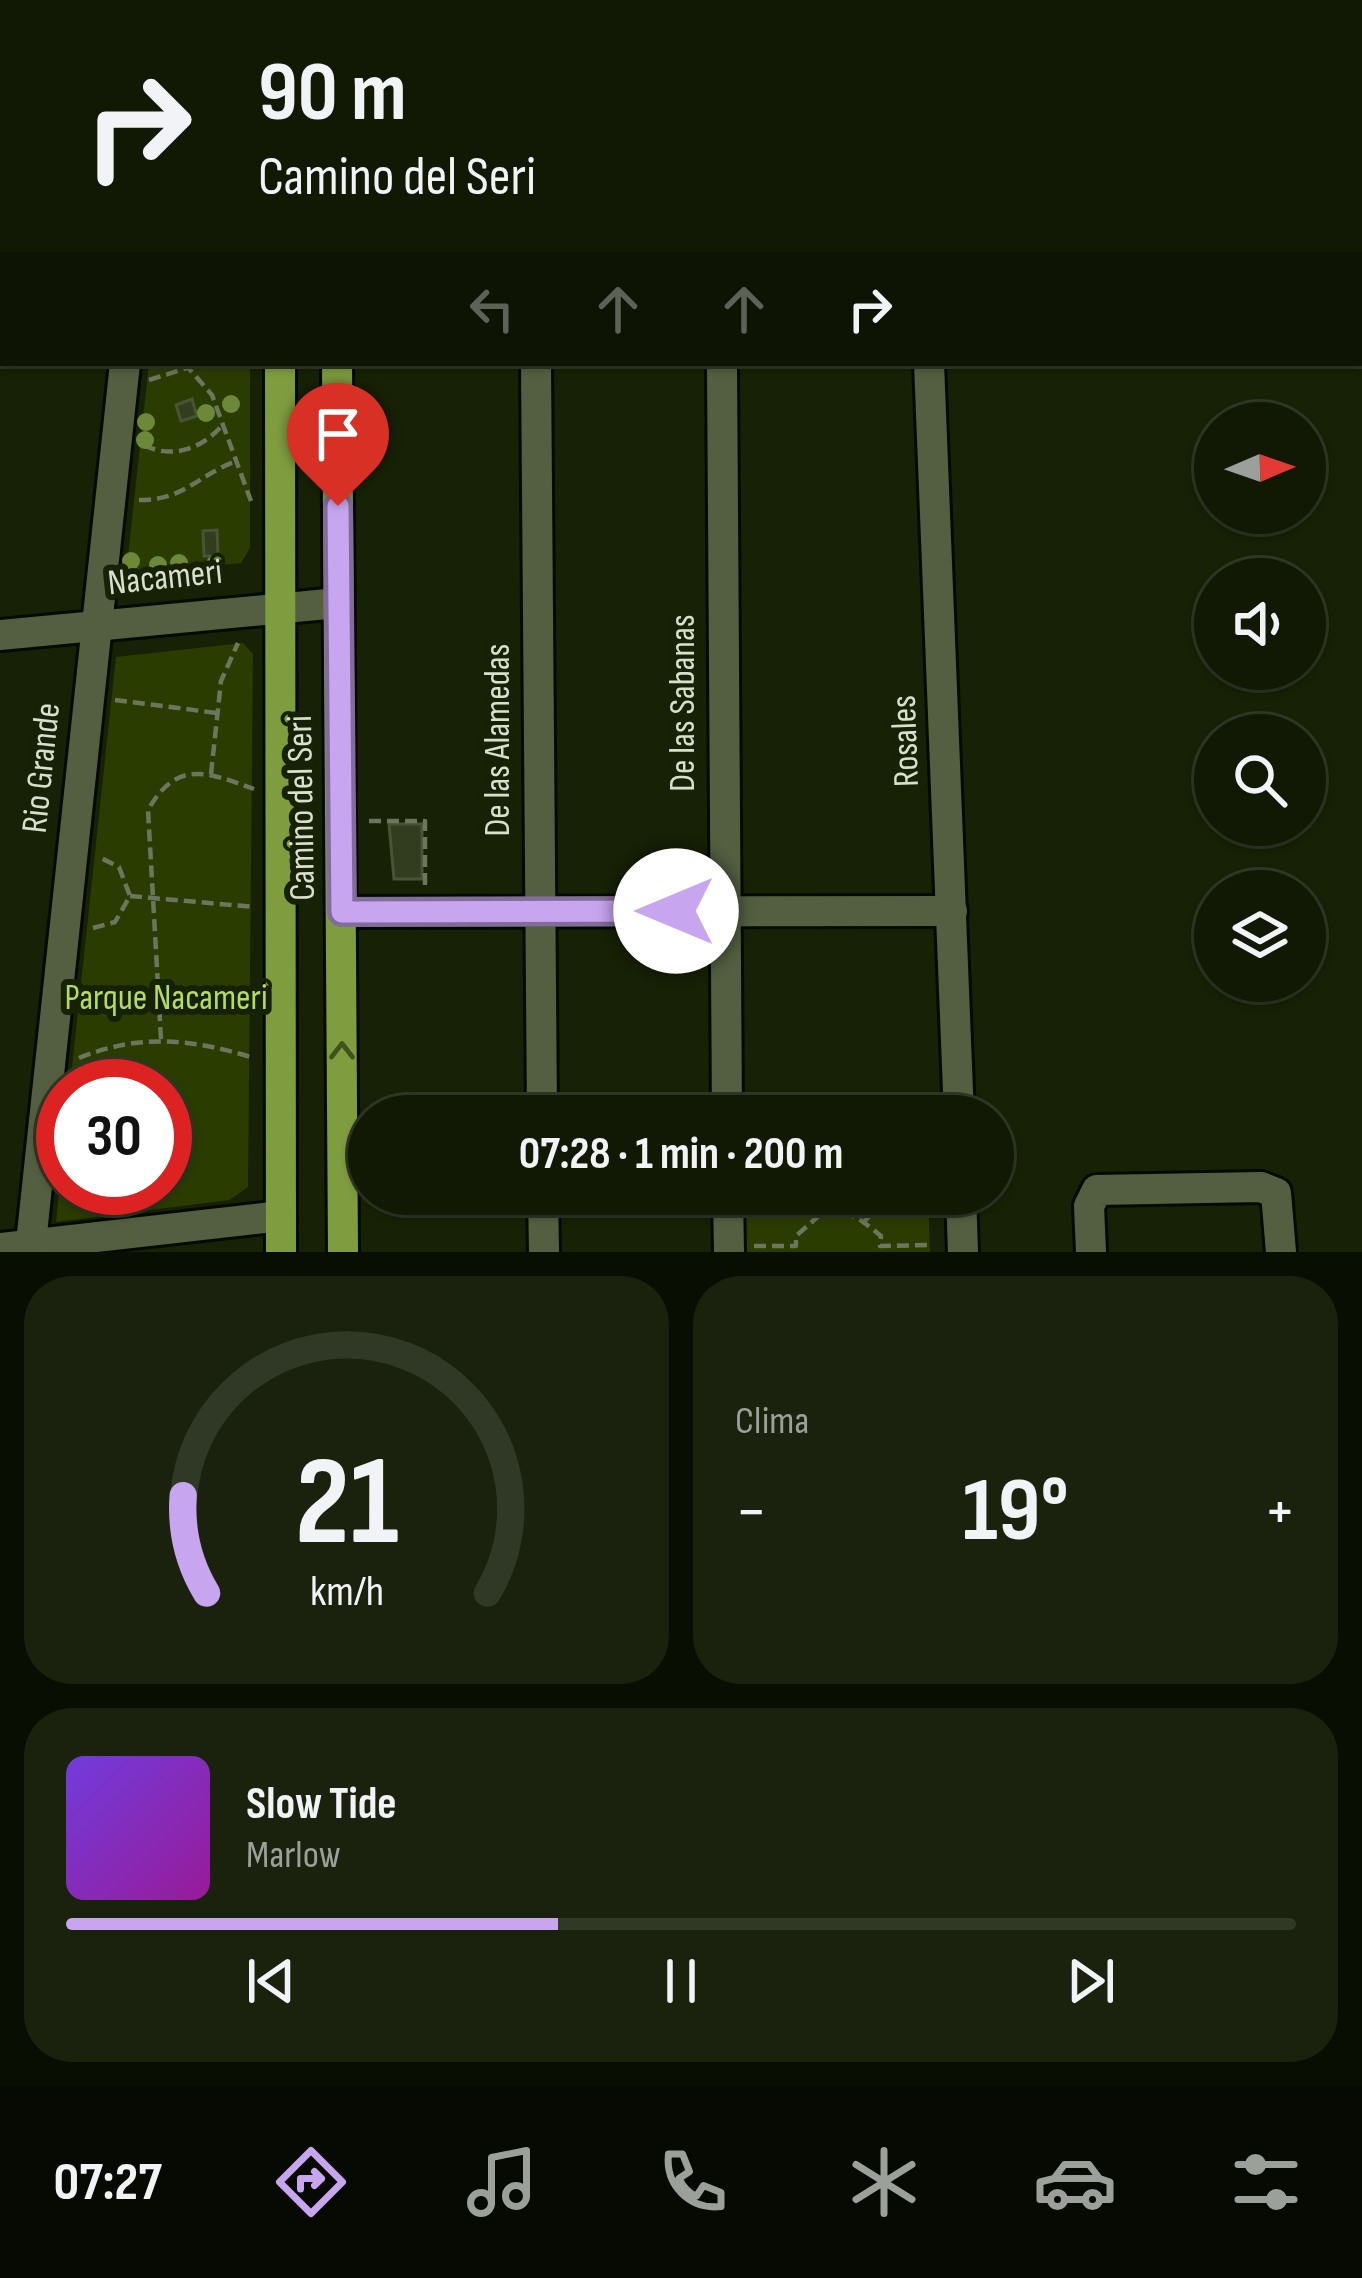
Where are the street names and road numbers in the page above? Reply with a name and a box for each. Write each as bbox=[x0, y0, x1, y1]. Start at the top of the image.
street label: Nacameri bbox=[106, 551, 224, 605]
street label: De las Sabanas bbox=[662, 614, 705, 792]
street label: De las Alamedas bbox=[477, 644, 520, 836]
street label: Rosales bbox=[883, 694, 929, 788]
street label: Rio Grande bbox=[14, 701, 70, 835]
street label: Camino del Seri bbox=[279, 715, 325, 901]

